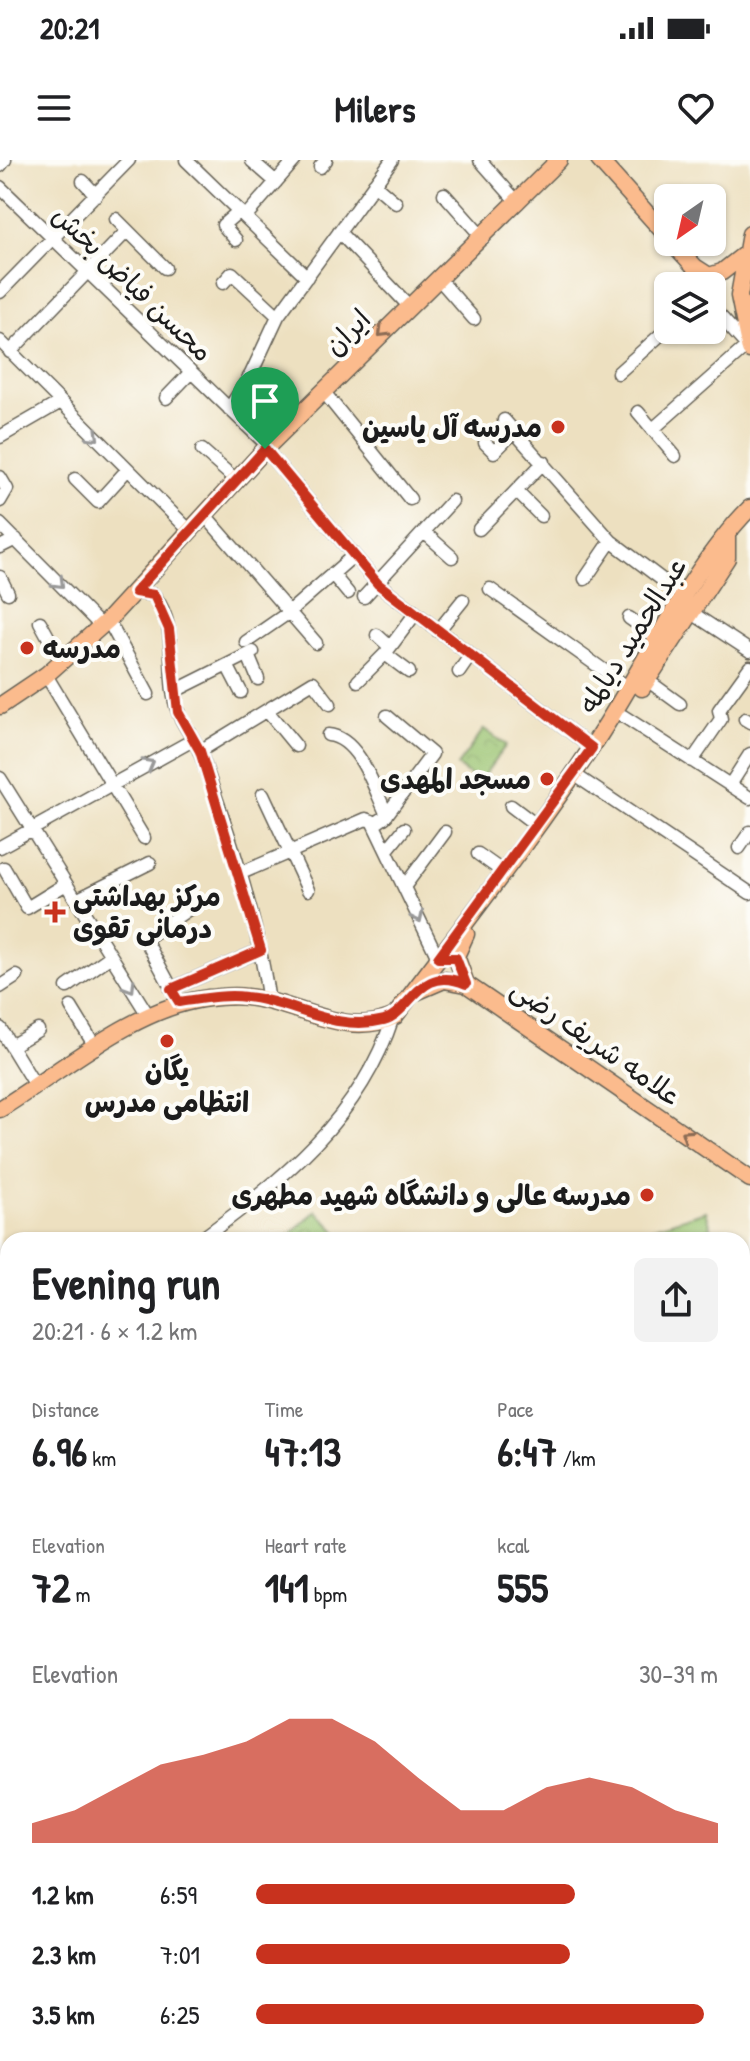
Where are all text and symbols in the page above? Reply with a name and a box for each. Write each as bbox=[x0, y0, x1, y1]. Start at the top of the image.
text: 20:21 bbox=[40, 8, 99, 48]
text: Milers bbox=[334, 84, 416, 133]
icon: menu bbox=[32, 86, 76, 130]
icon: heart bbox=[674, 86, 718, 130]
north arrow bbox=[654, 184, 726, 256]
map controls bbox=[654, 184, 726, 344]
street label: محسن فیاض بخش bbox=[44, 196, 222, 370]
button: layers bbox=[654, 272, 726, 344]
street label: ایران bbox=[315, 300, 379, 364]
one-way arrow bbox=[378, 323, 392, 337]
pin bbox=[231, 367, 299, 449]
icon: arrive bbox=[243, 379, 287, 423]
place label: مدرسه آل یاسین bbox=[362, 408, 542, 446]
marker: مدرسه آل یاسین bbox=[549, 418, 567, 436]
one-way arrow bbox=[85, 427, 99, 442]
street label: عبدالحمید دیالمه bbox=[569, 550, 695, 720]
one-way arrow bbox=[49, 574, 64, 588]
place label: مدرسه bbox=[43, 629, 121, 667]
marker: مدرسه bbox=[18, 639, 36, 657]
one-way arrow bbox=[140, 758, 155, 774]
place label: مسجد المهدی bbox=[380, 760, 531, 798]
marker: مسجد المهدی bbox=[538, 770, 556, 788]
place label: مرکز بهداشتی درمانی تقوی bbox=[73, 877, 221, 947]
marker: مرکز بهداشتی درمانی تقوی bbox=[44, 901, 66, 923]
one-way arrow bbox=[408, 909, 424, 923]
street label: علامه شریف رضی bbox=[504, 969, 690, 1115]
one-way arrow bbox=[121, 978, 136, 992]
marker: یگان انتظامی مدرس bbox=[158, 1032, 176, 1050]
place label: یگان انتظامی مدرس bbox=[85, 1051, 249, 1121]
one-way arrow bbox=[680, 1129, 694, 1144]
place label: مدرسه عالی و دانشگاه شهید مطهری bbox=[232, 1176, 631, 1214]
marker: مدرسه عالی و دانشگاه شهید مطهری bbox=[638, 1186, 656, 1204]
text: Evening run bbox=[32, 1253, 220, 1313]
button: share bbox=[634, 1258, 718, 1342]
text: 20:21 · 6 × 1.2 km bbox=[32, 1313, 197, 1348]
text: Distance bbox=[32, 1394, 99, 1424]
text: Time bbox=[265, 1394, 304, 1424]
text: Pace bbox=[497, 1394, 534, 1424]
text: 6.96 bbox=[32, 1424, 87, 1478]
text: 47:13 bbox=[265, 1424, 341, 1478]
text: 6:47 bbox=[497, 1424, 557, 1478]
text: km bbox=[87, 1443, 116, 1473]
text: /km bbox=[557, 1443, 596, 1473]
text: Elevation bbox=[32, 1530, 105, 1560]
text: Heart rate bbox=[265, 1530, 347, 1560]
text: kcal bbox=[497, 1530, 529, 1560]
text: 72 bbox=[32, 1560, 71, 1614]
text: 141 bbox=[265, 1560, 309, 1614]
text: 555 bbox=[497, 1560, 548, 1614]
text: m bbox=[71, 1579, 91, 1609]
text: bpm bbox=[309, 1579, 347, 1609]
text: Elevation bbox=[32, 1656, 118, 1691]
text: 30–39 m bbox=[639, 1656, 718, 1691]
text: 1.2 km bbox=[32, 1877, 94, 1912]
text: 6:59 bbox=[160, 1877, 197, 1912]
text: 2.3 km bbox=[32, 1937, 96, 1972]
text: 7:01 bbox=[160, 1937, 200, 1972]
text: 3.5 km bbox=[32, 1997, 95, 2032]
text: 6:25 bbox=[160, 1997, 200, 2032]

